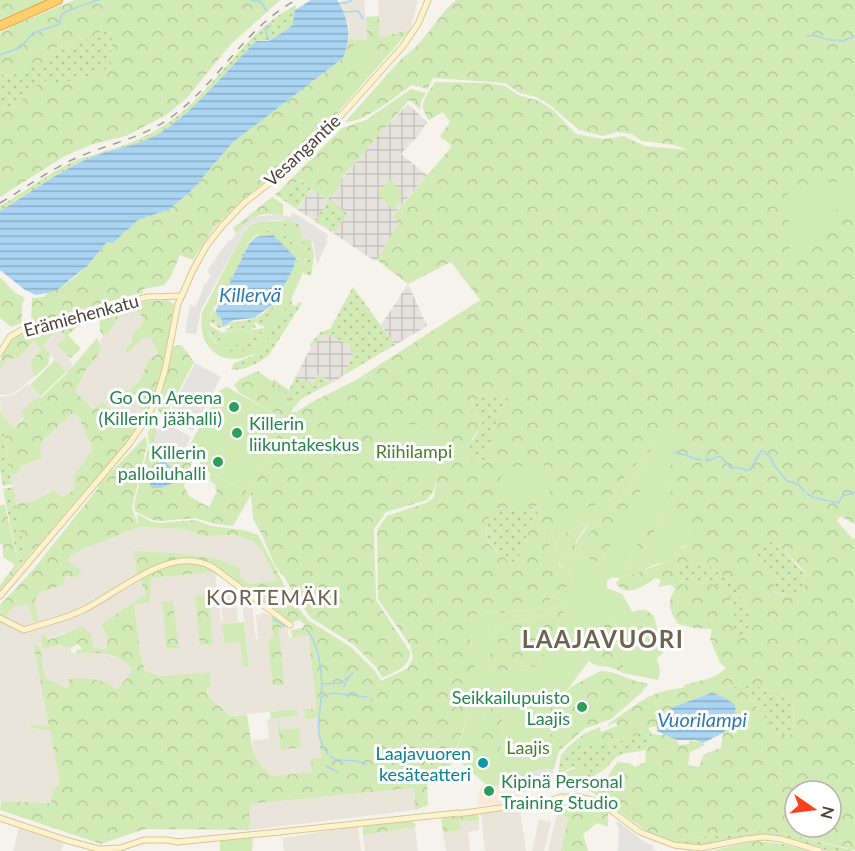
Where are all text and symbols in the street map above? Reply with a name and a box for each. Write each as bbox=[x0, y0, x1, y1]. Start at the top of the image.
street label: Vesangantie bbox=[259, 109, 345, 191]
water label: Killervä bbox=[219, 282, 281, 306]
street label: Erämiehenkatu bbox=[21, 289, 141, 341]
place label: Go On Areena (Killerin jäähalli) bbox=[99, 386, 222, 429]
marker: Go On Areena (Killerin jäähalli) bbox=[227, 400, 241, 414]
place label: Killerin liikuntakeskus bbox=[249, 412, 359, 455]
marker: Killerin liikuntakeskus bbox=[230, 426, 244, 440]
park label: Riihilampi bbox=[376, 440, 452, 462]
place label: Killerin palloiluhalli bbox=[118, 441, 206, 484]
marker: Killerin palloiluhalli bbox=[211, 455, 225, 469]
district label: KORTEMÄKI bbox=[206, 584, 340, 609]
district label: LAAJAVUORI bbox=[522, 624, 684, 653]
place label: Seikkailupuisto Laajis bbox=[452, 686, 570, 729]
marker: Seikkailupuisto Laajis bbox=[575, 700, 589, 714]
water label: Vuorilampi bbox=[657, 707, 747, 731]
park label: Laajis bbox=[506, 736, 550, 758]
place label: Laajavuoren kesäteatteri bbox=[376, 742, 471, 785]
marker: Laajavuoren kesäteatteri bbox=[476, 756, 490, 770]
place label: Kipinä Personal Training Studio bbox=[501, 770, 623, 813]
north arrow bbox=[783, 779, 843, 839]
marker: Kipinä Personal Training Studio bbox=[482, 784, 496, 798]
text: N bbox=[817, 804, 839, 821]

